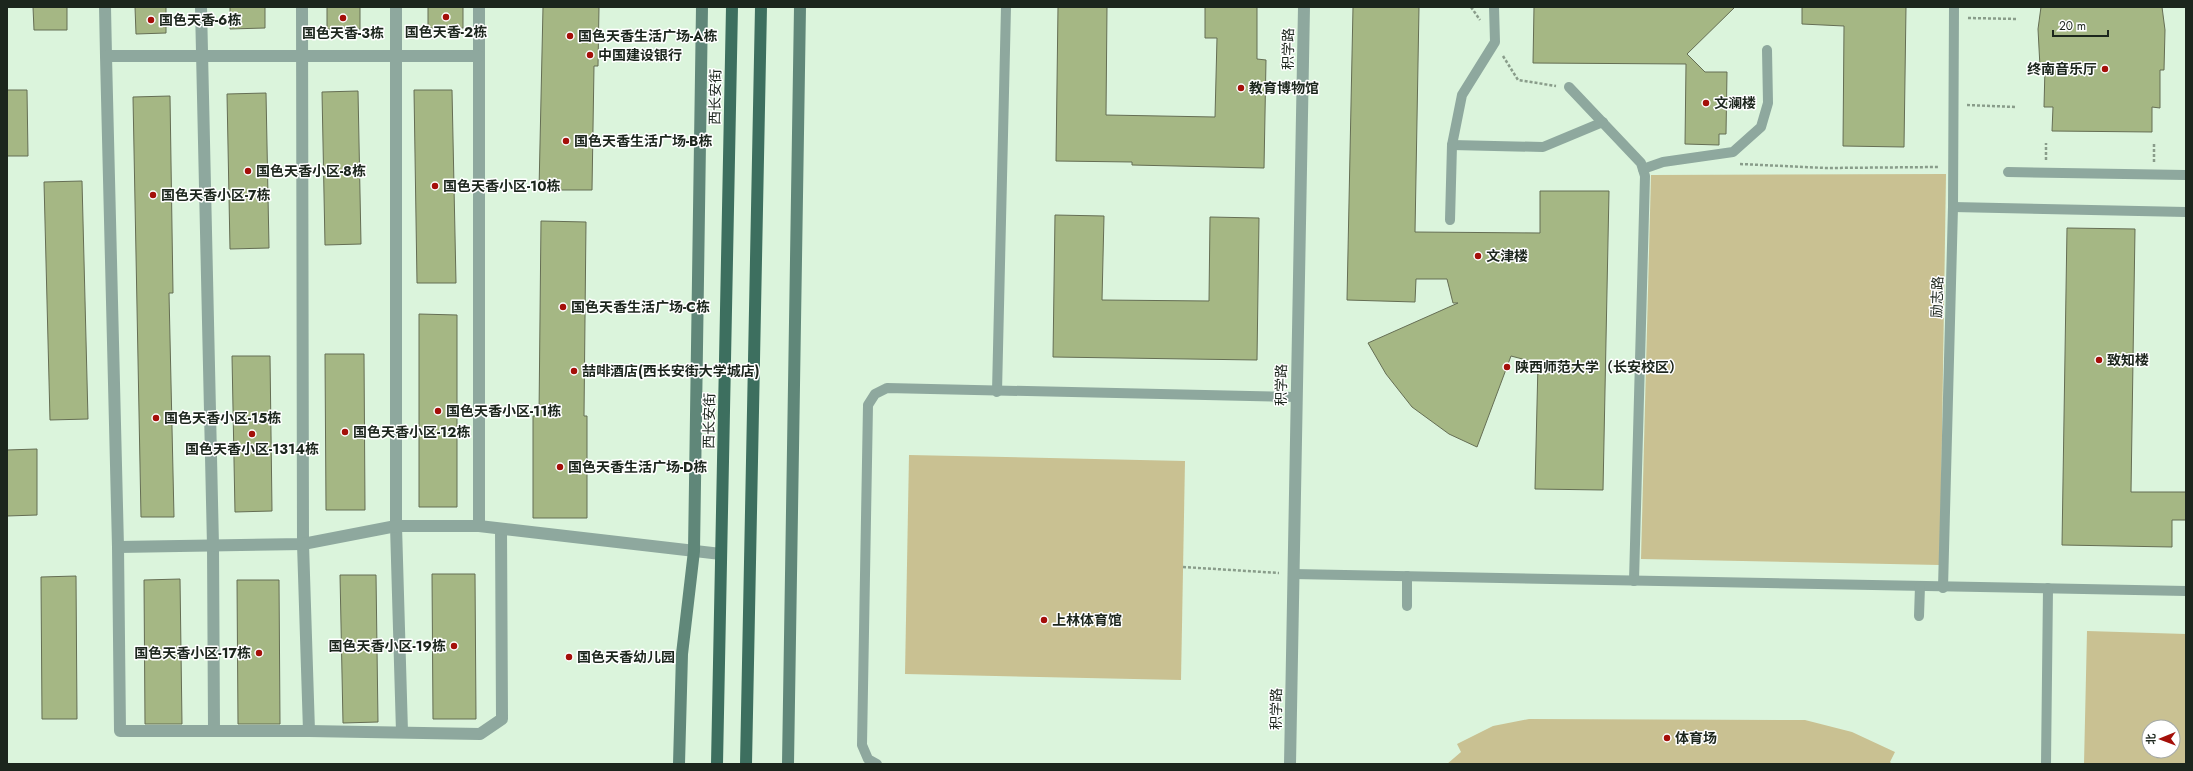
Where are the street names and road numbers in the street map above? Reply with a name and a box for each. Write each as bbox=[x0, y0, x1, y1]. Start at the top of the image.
street label: 积学路 bbox=[1278, 28, 1298, 70]
street label: 西长安街 bbox=[705, 69, 725, 125]
street label: 励志路 bbox=[1926, 276, 1948, 318]
street label: 积学路 bbox=[1271, 364, 1291, 406]
street label: 西长安街 bbox=[699, 393, 719, 449]
street label: 积学路 bbox=[1266, 688, 1286, 730]

